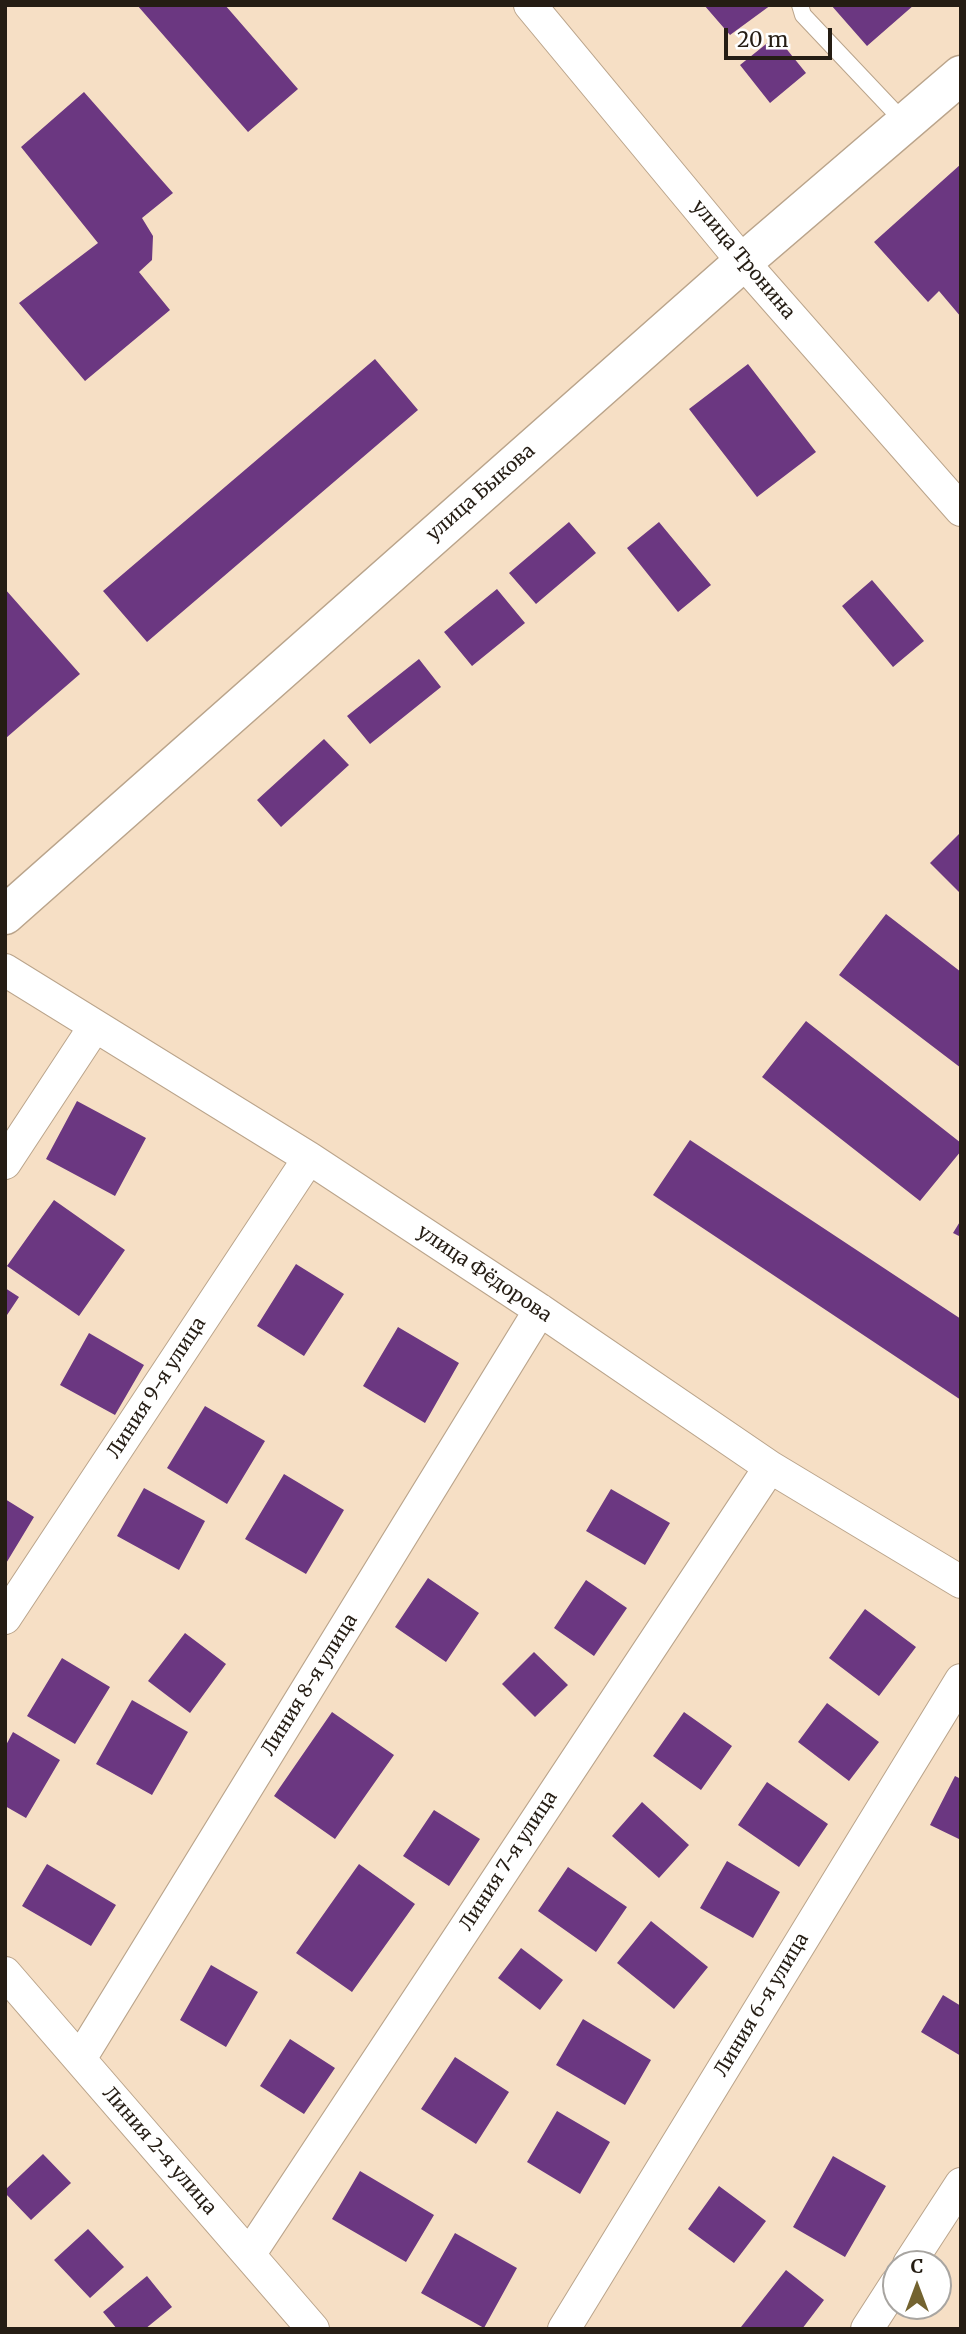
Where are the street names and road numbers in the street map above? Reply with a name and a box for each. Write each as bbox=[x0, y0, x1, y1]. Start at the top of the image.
street label: улица Тронина bbox=[687, 196, 799, 324]
street label: улица Быкова bbox=[422, 440, 540, 546]
street label: улица Фёдорова bbox=[413, 1221, 555, 1327]
street label: Линия 9-я улица bbox=[103, 1313, 211, 1463]
street label: Линия 8-я улица bbox=[257, 1610, 363, 1760]
street label: Линия 7-я улица bbox=[455, 1787, 563, 1935]
street label: Линия 6-я улица bbox=[710, 1929, 814, 2081]
street label: Линия 2-я улица bbox=[97, 2082, 221, 2220]

